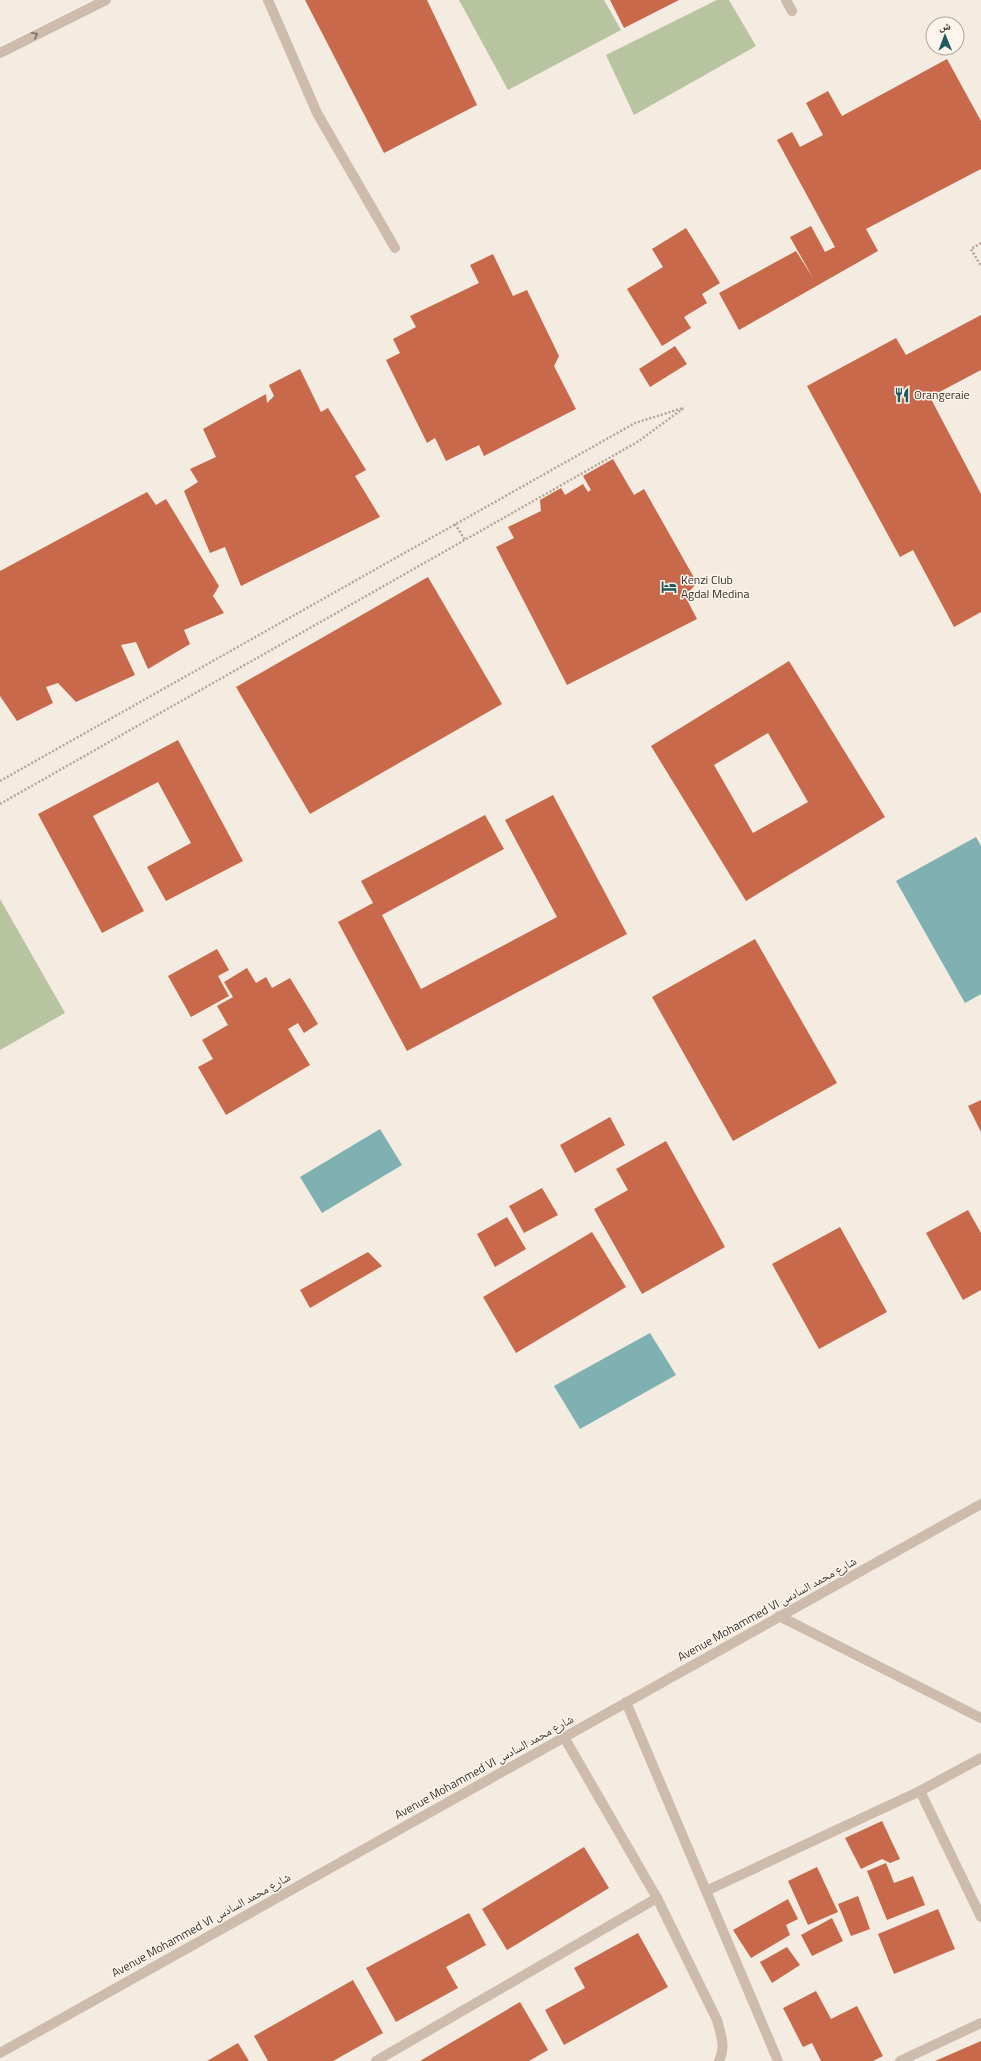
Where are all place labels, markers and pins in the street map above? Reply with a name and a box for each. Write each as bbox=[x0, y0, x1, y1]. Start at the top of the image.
place label: Orangeraie bbox=[914, 385, 970, 404]
restaurant icon: Orangeraie bbox=[893, 386, 911, 404]
place label: Kenzi Club Agdal Medina bbox=[681, 570, 750, 603]
hotel icon: Kenzi Club Agdal Medina bbox=[660, 578, 678, 596]

